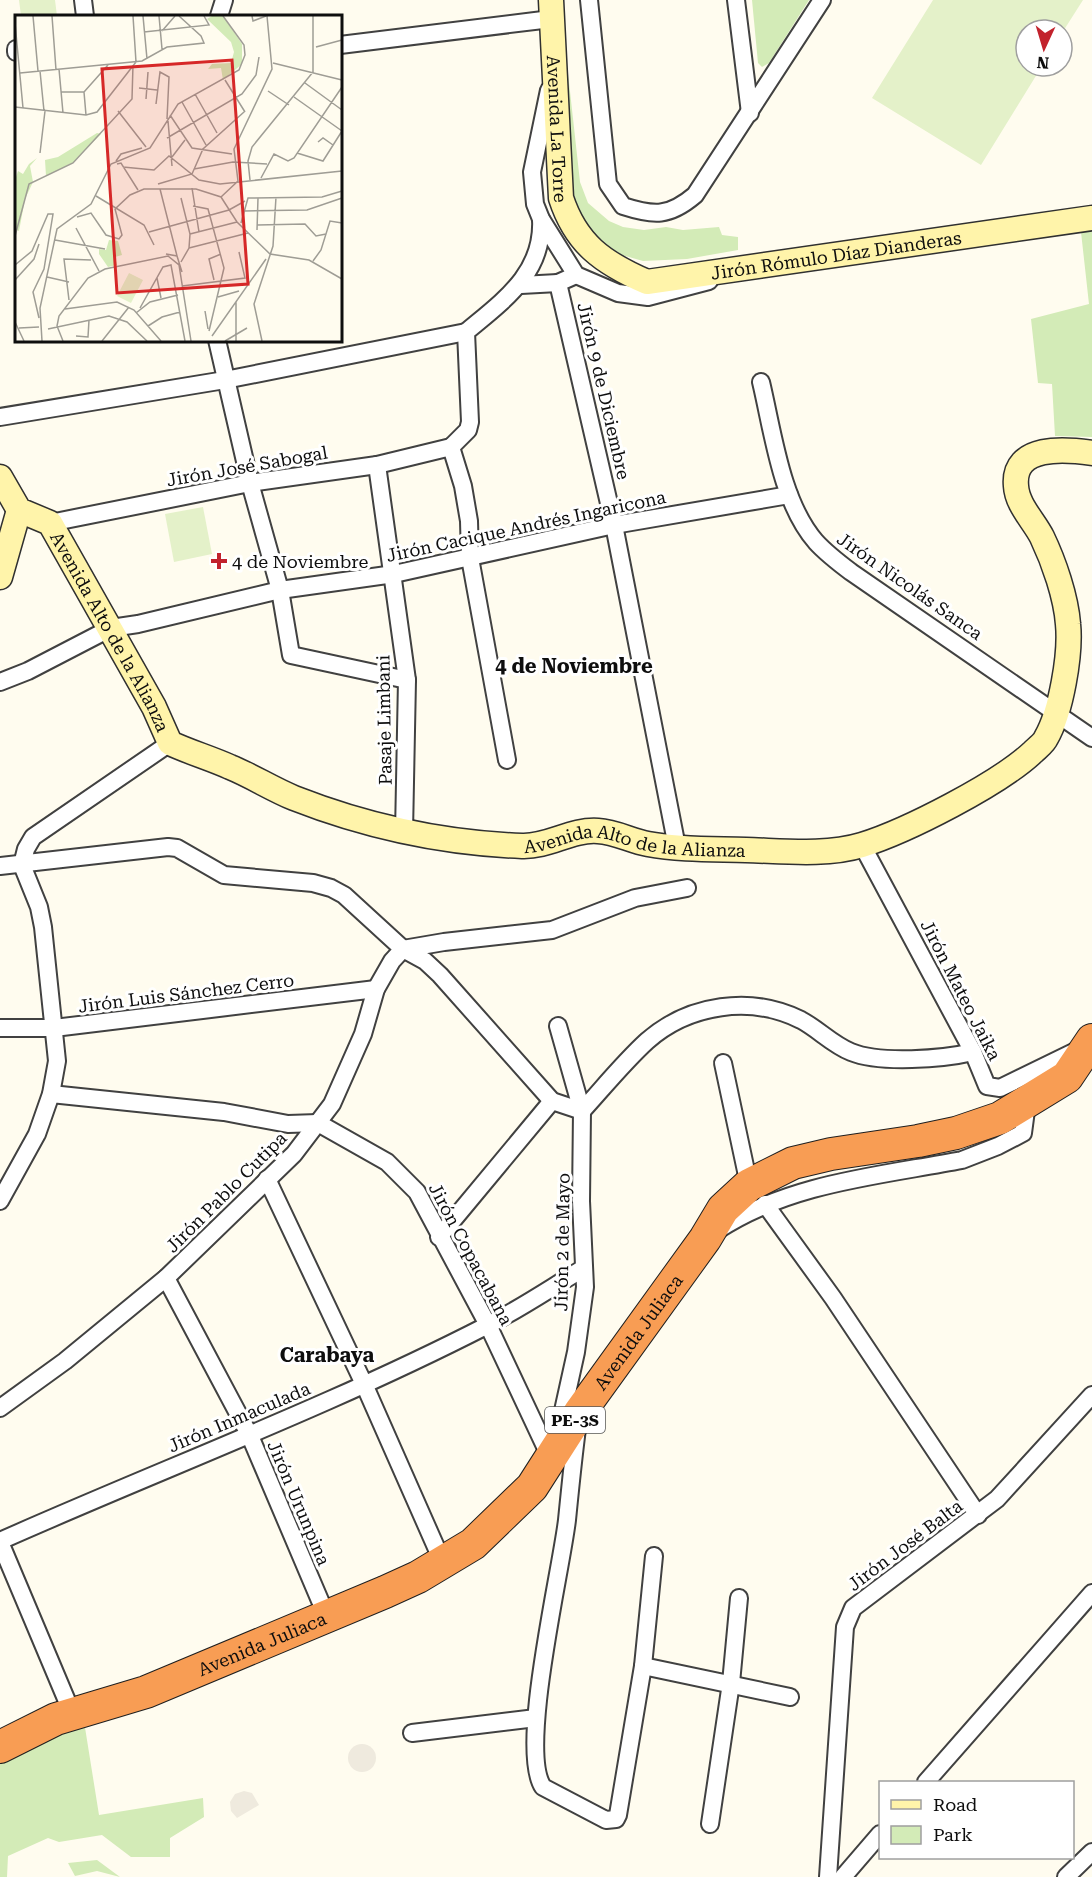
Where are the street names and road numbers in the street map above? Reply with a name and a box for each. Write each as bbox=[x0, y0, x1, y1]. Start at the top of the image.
street label: Avenida La Torre bbox=[543, 55, 572, 203]
street label: Jirón Rómulo Díaz Dianderas bbox=[709, 226, 963, 283]
street label: Jirón 9 de Diciembre bbox=[573, 300, 635, 482]
street label: Jirón José Sabogal bbox=[165, 441, 330, 491]
street label: Jirón Cacique Andrés Ingaricona bbox=[384, 486, 668, 566]
street label: Avenida Alto de la Alianza bbox=[47, 528, 174, 735]
street label: Jirón Nicolás Sanca bbox=[833, 528, 987, 644]
street label: Pasaje Limbani bbox=[372, 654, 396, 785]
street label: Avenida Alto de la Alianza bbox=[523, 820, 746, 860]
street label: Jirón Mateo Jaika bbox=[917, 916, 1006, 1064]
street label: Jirón Luis Sánchez Cerro bbox=[77, 969, 295, 1017]
street label: Jirón Pablo Cutipa bbox=[161, 1127, 291, 1257]
street label: Jirón 2 de Mayo bbox=[550, 1173, 574, 1311]
street label: Jirón Copacabana bbox=[425, 1179, 517, 1329]
street label: Avenida Juliaca bbox=[589, 1270, 687, 1394]
street label: Jirón Inmaculada bbox=[165, 1377, 313, 1456]
road number: PE-3S bbox=[545, 1407, 605, 1433]
street label: Jirón Urunpina bbox=[263, 1437, 335, 1569]
street label: Jirón José Balta bbox=[844, 1495, 967, 1595]
street label: Avenida Juliaca bbox=[194, 1607, 329, 1680]

